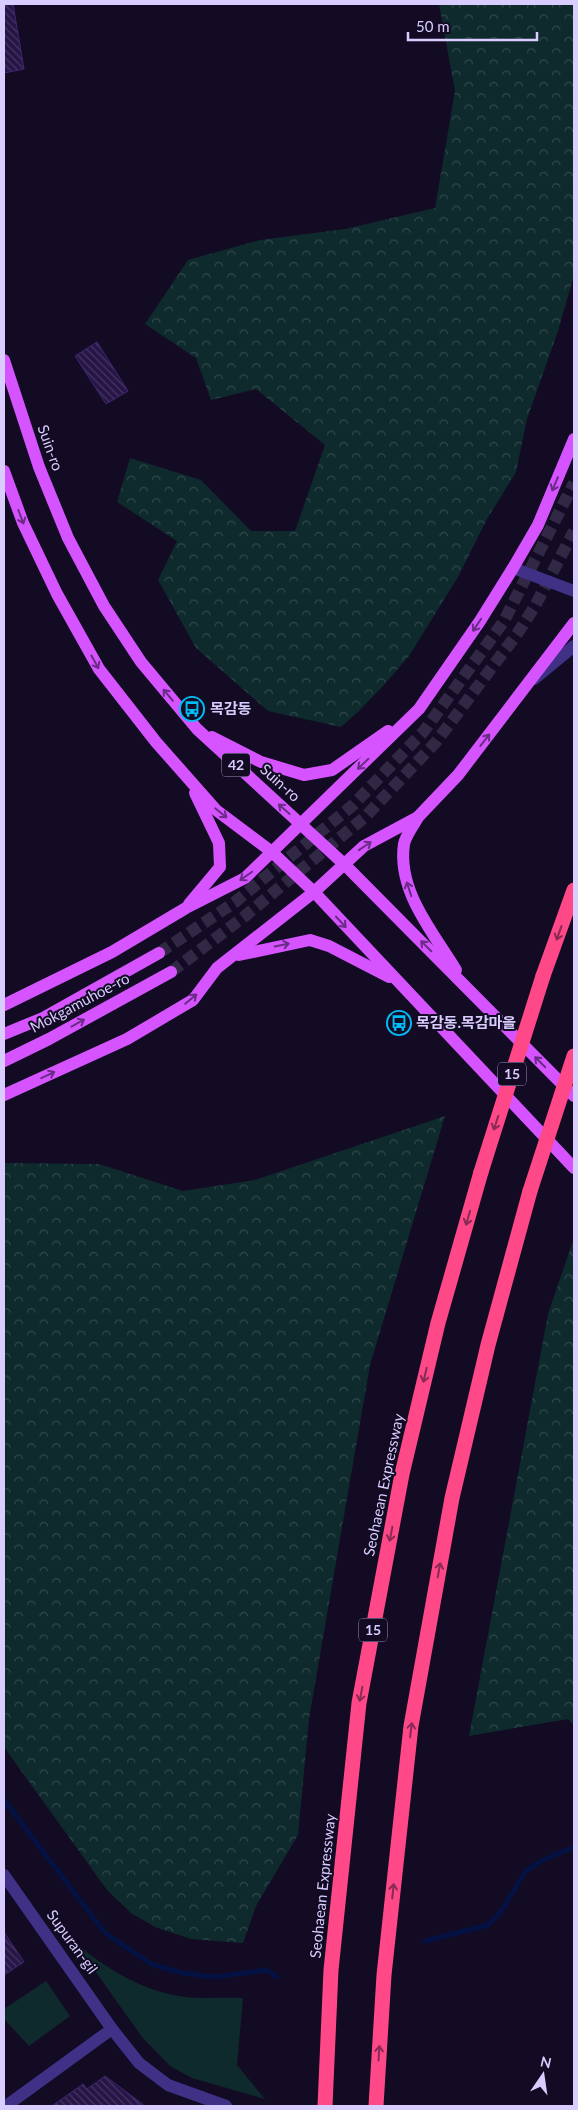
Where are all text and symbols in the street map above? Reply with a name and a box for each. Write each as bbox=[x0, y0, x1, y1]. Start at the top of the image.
scale bar bbox=[408, 10, 537, 42]
text: 50 m bbox=[416, 17, 450, 35]
street label: Suin-ro bbox=[34, 422, 68, 473]
one-way arrow bbox=[550, 476, 559, 491]
one-way arrow bbox=[17, 509, 26, 524]
one-way arrow bbox=[471, 618, 481, 632]
one-way arrow bbox=[90, 654, 100, 668]
one-way arrow bbox=[163, 689, 174, 702]
bus stop icon: 목감동 bbox=[179, 696, 205, 722]
place label: 목감동 bbox=[210, 699, 252, 717]
one-way arrow bbox=[480, 734, 491, 747]
road number: 42 bbox=[222, 754, 250, 776]
one-way arrow bbox=[357, 758, 369, 770]
street label: Suin-ro bbox=[257, 760, 304, 805]
one-way arrow bbox=[278, 803, 291, 814]
one-way arrow bbox=[214, 808, 227, 819]
one-way arrow bbox=[358, 841, 372, 851]
one-way arrow bbox=[239, 871, 253, 881]
one-way arrow bbox=[404, 881, 414, 897]
one-way arrow bbox=[335, 915, 347, 928]
one-way arrow bbox=[554, 925, 563, 940]
one-way arrow bbox=[273, 940, 289, 949]
one-way arrow bbox=[420, 941, 432, 953]
street label: Mokgamuhoe-ro bbox=[27, 968, 132, 1036]
one-way arrow bbox=[185, 994, 198, 1005]
bus stop icon: 목감동.목감마을 bbox=[386, 1010, 412, 1036]
place label: 목감동.목감마을 bbox=[416, 1013, 516, 1031]
one-way arrow bbox=[71, 1018, 86, 1028]
one-way arrow bbox=[534, 1056, 546, 1068]
road number: 15 bbox=[498, 1062, 526, 1086]
one-way arrow bbox=[40, 1070, 55, 1079]
one-way arrow bbox=[491, 1114, 501, 1130]
one-way arrow bbox=[462, 1210, 472, 1226]
one-way arrow bbox=[420, 1367, 429, 1383]
street label: Seohaean Expressway bbox=[359, 1412, 407, 1558]
one-way arrow bbox=[385, 1526, 395, 1542]
one-way arrow bbox=[435, 1562, 444, 1578]
road number: 15 bbox=[359, 1618, 387, 1642]
one-way arrow bbox=[356, 1685, 365, 1701]
one-way arrow bbox=[406, 1722, 416, 1738]
street label: Seohaean Expressway bbox=[305, 1812, 339, 1959]
one-way arrow bbox=[388, 1884, 398, 1900]
street label: Supuran-gil bbox=[44, 1906, 102, 1977]
one-way arrow bbox=[375, 2045, 384, 2061]
north arrow bbox=[518, 2050, 568, 2100]
text: N bbox=[539, 2052, 553, 2071]

